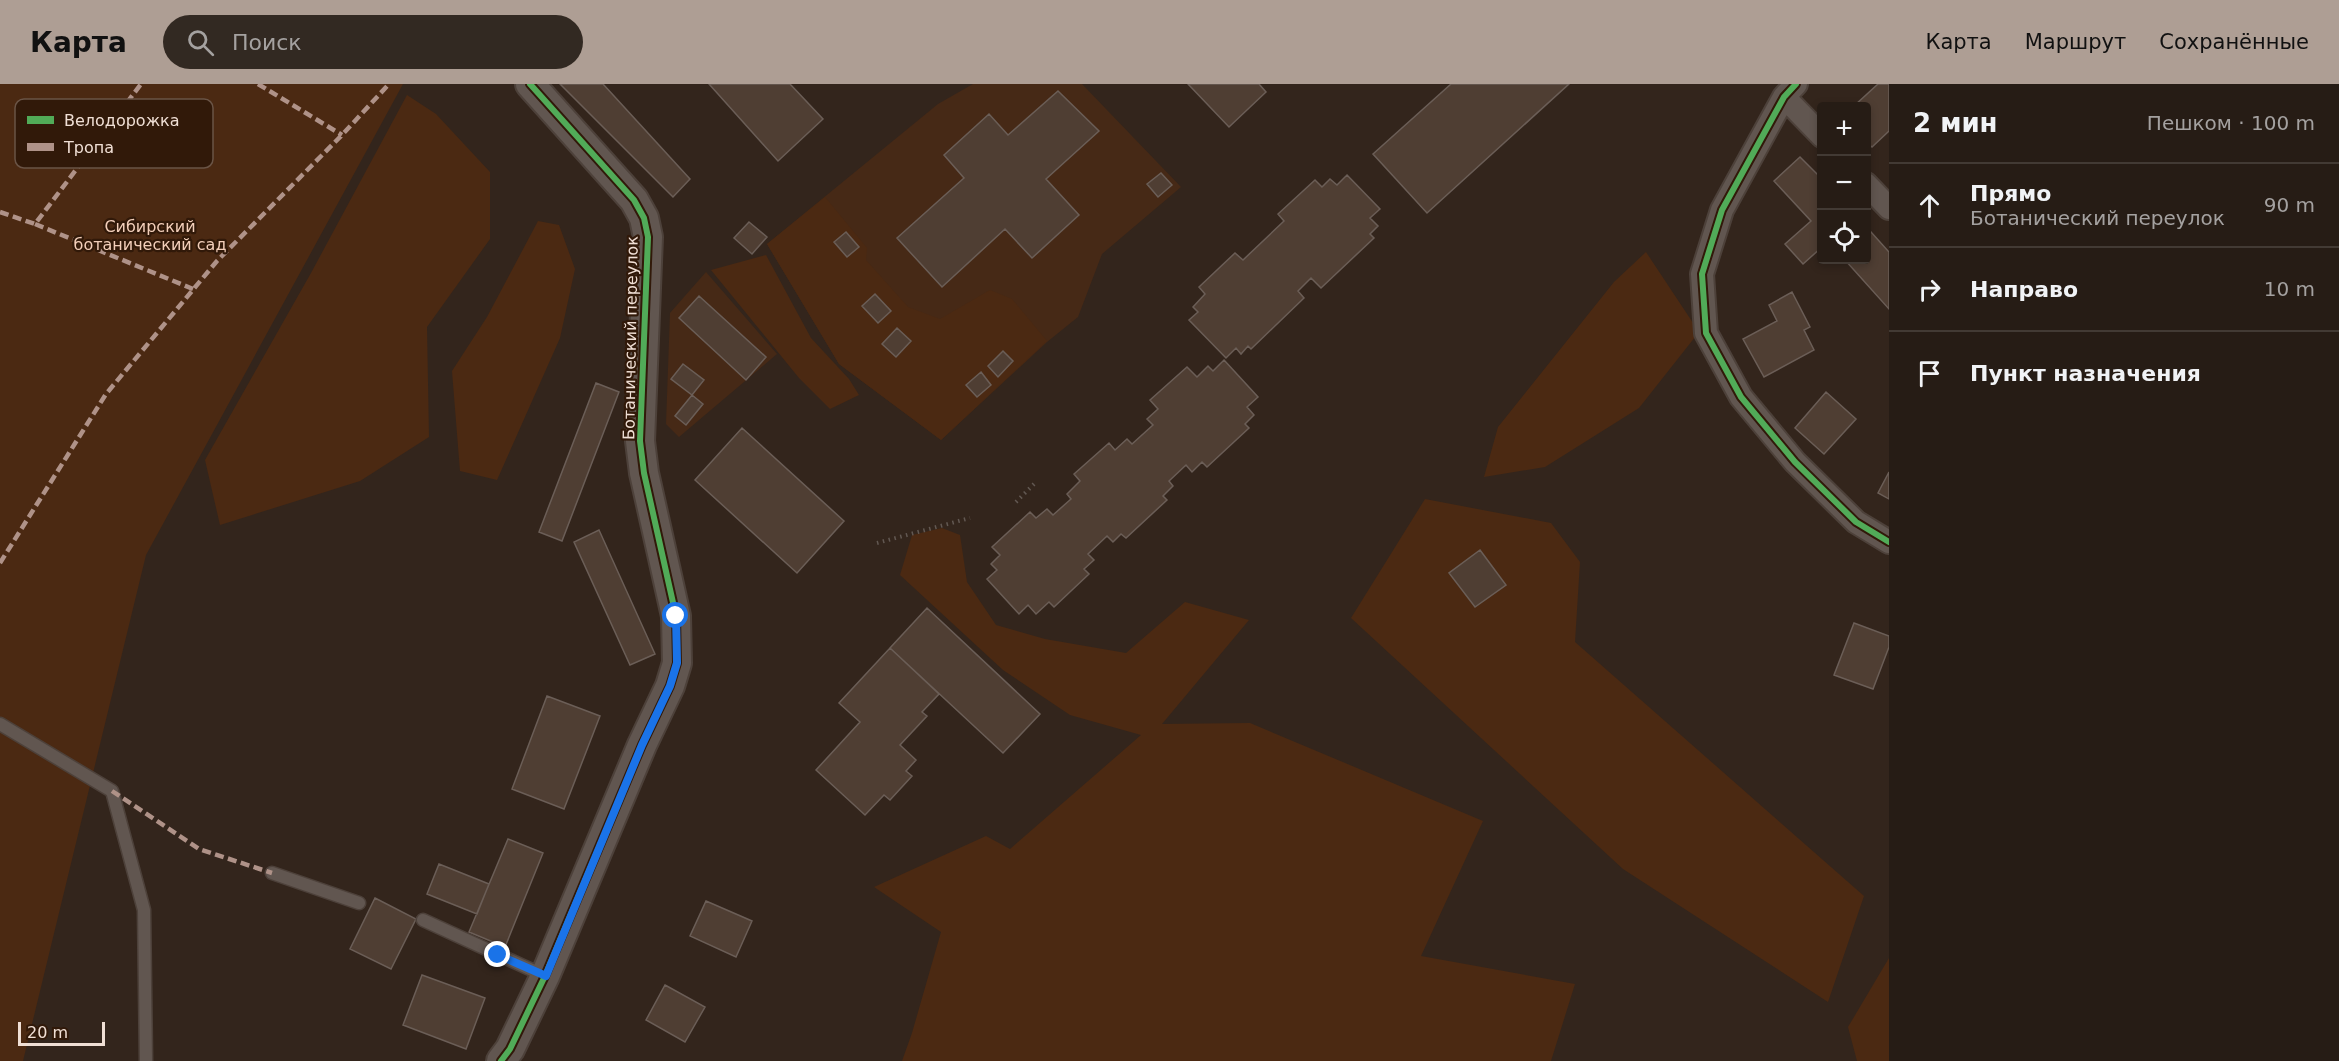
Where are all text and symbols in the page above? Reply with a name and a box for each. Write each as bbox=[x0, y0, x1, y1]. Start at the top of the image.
search box bbox=[163, 15, 583, 69]
text: Карта bbox=[30, 26, 127, 59]
icon: search bbox=[184, 26, 217, 59]
text: Поиск bbox=[232, 30, 302, 55]
text: Карта bbox=[1926, 30, 1992, 54]
text: Маршрут bbox=[2025, 30, 2126, 54]
text: Сохранённые bbox=[2159, 30, 2309, 54]
legend bbox=[15, 99, 213, 168]
map controls bbox=[1817, 102, 1871, 264]
button: + bbox=[1817, 102, 1871, 156]
text: 2 мин bbox=[1913, 108, 1998, 138]
text: Велодорожка bbox=[64, 111, 180, 130]
text: Пешком · 100 m bbox=[2147, 111, 2315, 135]
text: Тропа bbox=[63, 138, 114, 157]
button: − bbox=[1817, 156, 1871, 210]
text: Прямо bbox=[1970, 181, 2051, 206]
icon: ahead bbox=[1913, 189, 1946, 222]
text: 90 m bbox=[2264, 193, 2315, 217]
text: Ботанический переулок bbox=[1970, 206, 2225, 230]
button: locate bbox=[1817, 210, 1871, 264]
park label: Сибирский ботанический сад bbox=[74, 217, 226, 254]
street label: Ботанический переулок bbox=[619, 236, 642, 440]
icon: right bbox=[1913, 273, 1946, 306]
text: Направо bbox=[1970, 277, 2078, 302]
text: 10 m bbox=[2264, 277, 2315, 301]
icon: arrive bbox=[1913, 357, 1946, 390]
text: Пункт назначения bbox=[1970, 361, 2201, 386]
route start bbox=[662, 602, 688, 628]
route end bbox=[484, 941, 510, 967]
scale bar bbox=[18, 1019, 105, 1046]
text: 20 m bbox=[27, 1023, 68, 1042]

